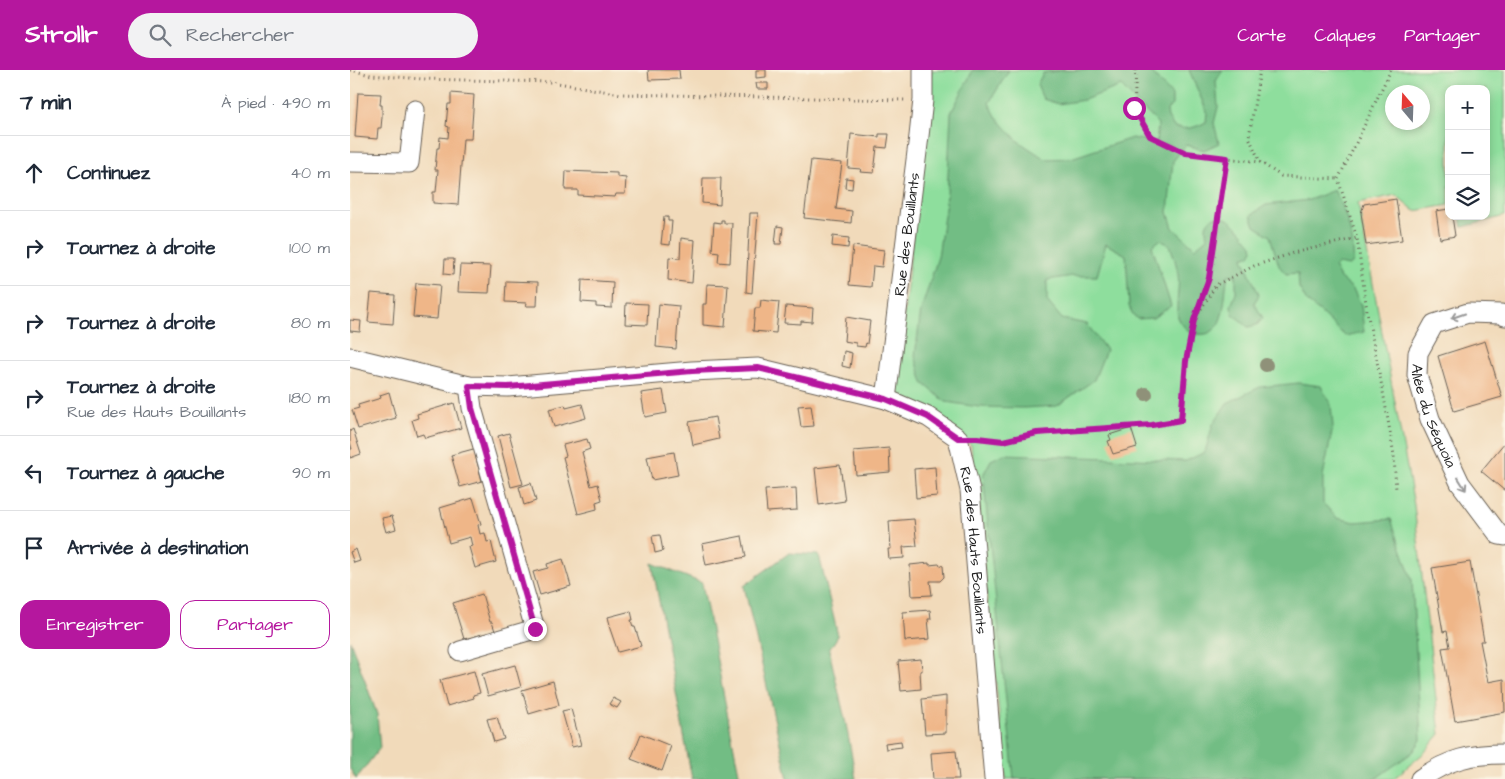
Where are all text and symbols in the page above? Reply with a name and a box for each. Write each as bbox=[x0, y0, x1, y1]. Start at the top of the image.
search box bbox=[128, 13, 478, 58]
text: Strollr bbox=[25, 18, 98, 52]
icon: search bbox=[146, 21, 174, 49]
text: Rechercher bbox=[186, 22, 294, 49]
text: Carte bbox=[1237, 23, 1286, 48]
text: Calques bbox=[1314, 23, 1376, 48]
text: Partager bbox=[1404, 23, 1480, 48]
north arrow bbox=[1385, 85, 1430, 130]
map controls bbox=[1445, 85, 1490, 220]
button: + bbox=[1445, 85, 1490, 130]
text: 7 min bbox=[20, 88, 71, 117]
text: À pied · 490 m bbox=[221, 92, 330, 114]
route start bbox=[1123, 97, 1146, 120]
button: − bbox=[1445, 130, 1490, 175]
icon: ahead bbox=[20, 159, 48, 187]
text: Continuez bbox=[67, 160, 150, 187]
text: 40 m bbox=[290, 162, 330, 184]
street label: Rue des Bouillants bbox=[889, 171, 925, 297]
button: layers bbox=[1445, 175, 1490, 220]
icon: right bbox=[20, 234, 48, 262]
text: Tournez à droite bbox=[67, 235, 215, 262]
text: 100 m bbox=[289, 237, 330, 259]
icon: right bbox=[20, 309, 48, 337]
text: Tournez à droite bbox=[67, 310, 215, 337]
text: 80 m bbox=[291, 312, 330, 334]
one-way arrow bbox=[1450, 312, 1466, 321]
street label: Allée du Séquoia bbox=[1406, 363, 1461, 471]
text: Tournez à droite bbox=[67, 374, 215, 401]
icon: right bbox=[20, 384, 48, 412]
text: 180 m bbox=[289, 387, 330, 409]
text: Rue des Hauts Bouillants bbox=[67, 401, 246, 423]
icon: left bbox=[20, 459, 48, 487]
text: Tournez à gauche bbox=[67, 460, 225, 487]
text: 90 m bbox=[292, 462, 330, 484]
street label: Rue des Hauts Bouillants bbox=[954, 465, 992, 635]
one-way arrow bbox=[1457, 476, 1467, 490]
icon: arrive bbox=[20, 534, 48, 562]
text: Arrivée à destination bbox=[67, 535, 248, 562]
button: Enregistrer bbox=[20, 600, 170, 649]
button: Partager bbox=[180, 600, 330, 649]
route end bbox=[524, 618, 547, 641]

